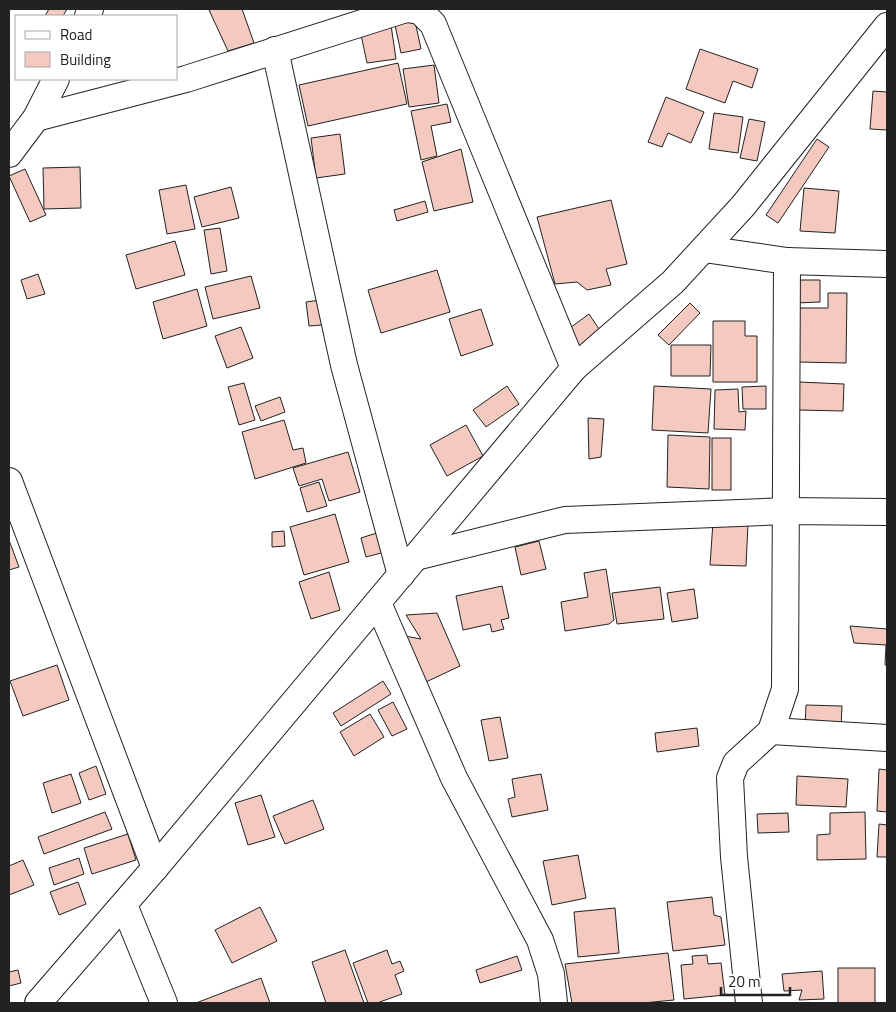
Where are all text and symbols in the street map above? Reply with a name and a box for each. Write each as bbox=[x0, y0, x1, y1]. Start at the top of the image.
legend bbox=[15, 15, 178, 80]
text: Road bbox=[60, 23, 92, 46]
text: Building bbox=[60, 48, 111, 71]
scale bar bbox=[721, 964, 790, 996]
text: 20 m bbox=[728, 970, 761, 993]

